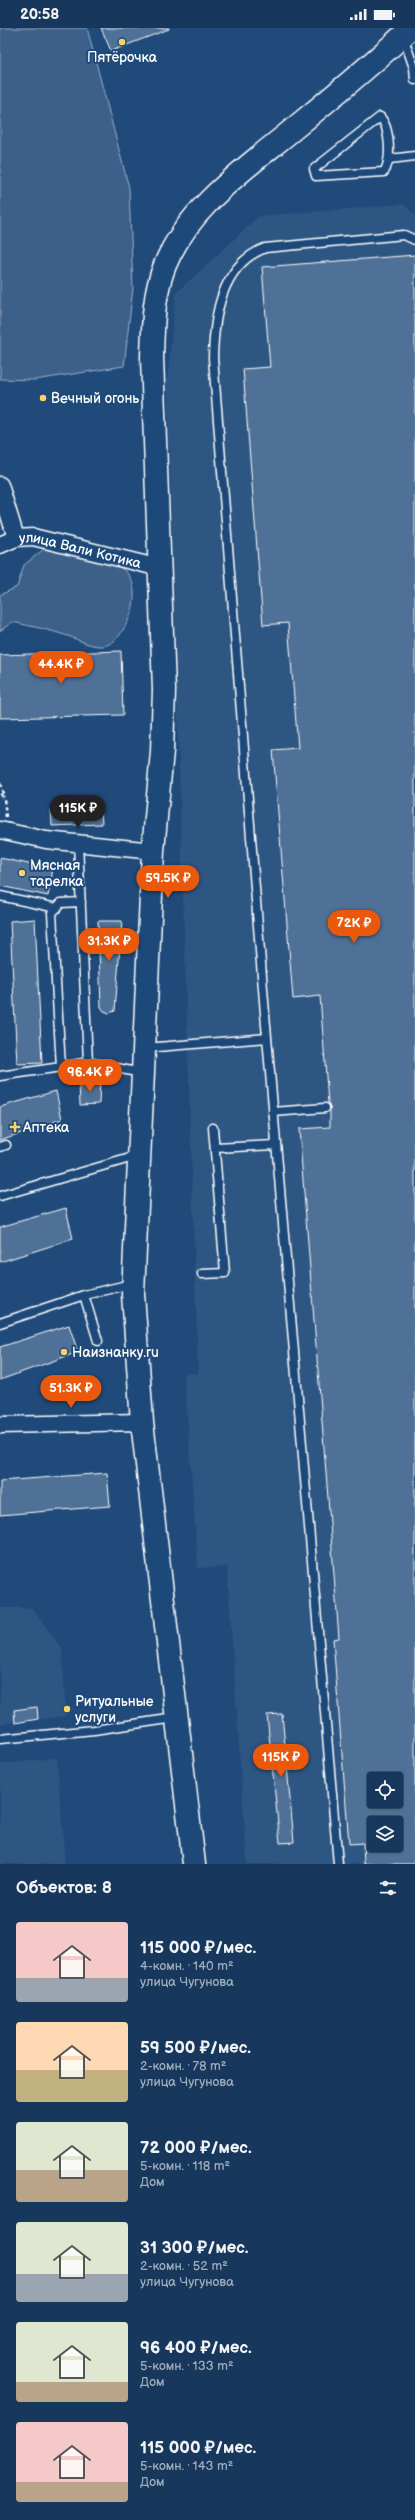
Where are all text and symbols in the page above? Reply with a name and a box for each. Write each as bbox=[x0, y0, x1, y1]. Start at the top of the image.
text: 20:58 bbox=[20, 5, 59, 24]
marker: Пятёрочка bbox=[117, 37, 127, 47]
place label: Пятёрочка bbox=[87, 49, 158, 66]
place label: Вечный огонь bbox=[51, 390, 139, 407]
marker: Вечный огонь bbox=[38, 393, 48, 403]
street label: улица Вали Котика bbox=[18, 529, 144, 572]
pin: 44.4K ₽ bbox=[24, 651, 98, 685]
text: 44.4K ₽ bbox=[38, 656, 84, 672]
pin: 115K ₽ bbox=[45, 795, 111, 829]
text: 115K ₽ bbox=[59, 800, 97, 816]
place label: Мясная тарелка bbox=[30, 857, 84, 890]
pin: 59.5K ₽ bbox=[131, 865, 205, 899]
marker: Мясная тарелка bbox=[17, 868, 27, 878]
text: 59.5K ₽ bbox=[145, 870, 191, 886]
pin: 72K ₽ bbox=[326, 910, 382, 944]
text: 72K ₽ bbox=[337, 915, 371, 931]
pin: 31.3K ₽ bbox=[72, 928, 146, 962]
text: 31.3K ₽ bbox=[87, 933, 131, 949]
pin: 96.4K ₽ bbox=[53, 1059, 127, 1093]
text: 96.4K ₽ bbox=[67, 1064, 113, 1080]
place label: Аптека bbox=[22, 1119, 70, 1136]
marker: Аптека bbox=[10, 1122, 20, 1132]
place label: Наизнанку.ru bbox=[72, 1344, 159, 1361]
marker: Наизнанку.ru bbox=[59, 1347, 69, 1357]
pin: 51.3K ₽ bbox=[34, 1375, 108, 1409]
text: 51.3K ₽ bbox=[49, 1380, 93, 1396]
place label: Ритуальные услуги bbox=[75, 1693, 154, 1726]
marker: Ритуальные услуги bbox=[62, 1704, 72, 1714]
pin: 115K ₽ bbox=[248, 1744, 314, 1778]
text: 115K ₽ bbox=[262, 1749, 300, 1765]
map controls bbox=[367, 1772, 403, 1852]
button: locate bbox=[367, 1772, 403, 1808]
button: layers bbox=[367, 1816, 403, 1852]
icon: filters bbox=[377, 1877, 399, 1899]
text: Объектов: 8 bbox=[16, 1878, 112, 1898]
icon: home bbox=[48, 1938, 96, 1986]
text: 115 000 ₽/мес. bbox=[140, 1938, 256, 1958]
text: 4-комн. · 140 m² bbox=[140, 1958, 234, 1974]
text: улица Чугунова bbox=[140, 1974, 234, 1990]
icon: home bbox=[48, 2038, 96, 2086]
text: 59 500 ₽/мес. bbox=[140, 2038, 251, 2058]
text: 2-комн. · 78 m² bbox=[140, 2058, 226, 2074]
text: улица Чугунова bbox=[140, 2074, 234, 2090]
icon: home bbox=[48, 2138, 96, 2186]
text: 72 000 ₽/мес. bbox=[140, 2138, 252, 2158]
text: 5-комн. · 118 m² bbox=[140, 2158, 230, 2174]
text: Дом bbox=[140, 2174, 165, 2190]
icon: home bbox=[48, 2238, 96, 2286]
text: 31 300 ₽/мес. bbox=[140, 2238, 249, 2258]
text: 2-комн. · 52 m² bbox=[140, 2258, 228, 2274]
text: улица Чугунова bbox=[140, 2274, 234, 2290]
icon: home bbox=[48, 2338, 96, 2386]
text: 96 400 ₽/мес. bbox=[140, 2338, 252, 2358]
text: 5-комн. · 133 m² bbox=[140, 2358, 234, 2374]
text: Дом bbox=[140, 2374, 165, 2390]
icon: home bbox=[48, 2438, 96, 2486]
text: 115 000 ₽/мес. bbox=[140, 2438, 256, 2458]
text: 5-комн. · 143 m² bbox=[140, 2458, 233, 2474]
text: Дом bbox=[140, 2474, 165, 2490]

